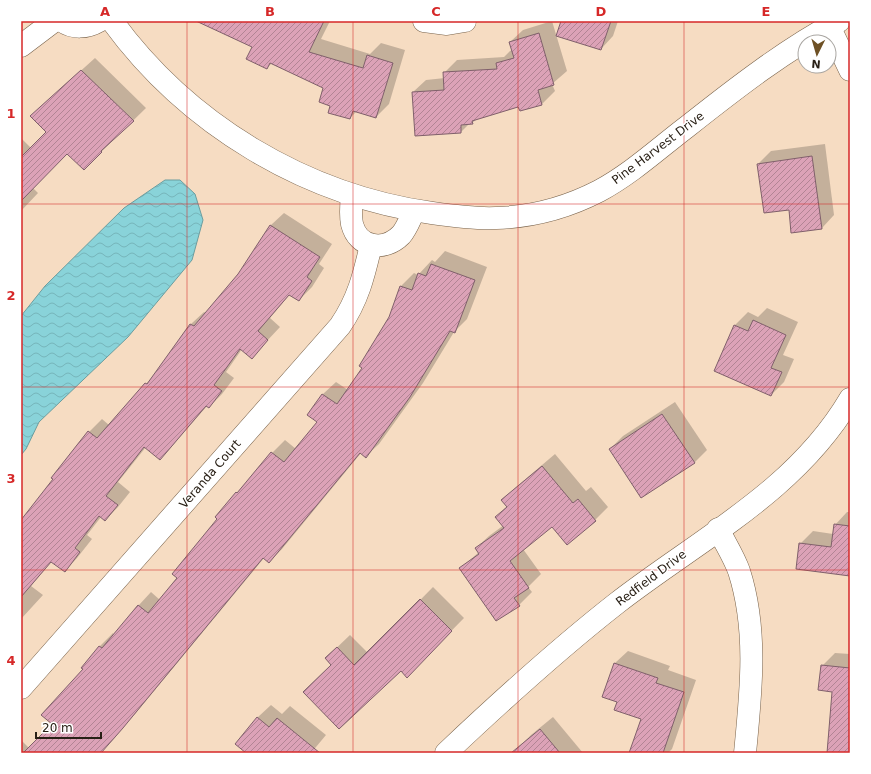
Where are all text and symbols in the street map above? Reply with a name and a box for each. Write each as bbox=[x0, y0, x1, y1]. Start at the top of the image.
text: A bbox=[100, 4, 110, 19]
text: B bbox=[265, 4, 275, 19]
text: C bbox=[431, 4, 441, 19]
text: D bbox=[596, 4, 607, 19]
text: E bbox=[762, 4, 770, 19]
north arrow bbox=[797, 34, 837, 74]
text: N bbox=[811, 57, 821, 70]
text: 1 bbox=[6, 106, 16, 121]
street label: Pine Harvest Drive bbox=[609, 109, 707, 187]
text: 2 bbox=[6, 288, 16, 303]
street label: Veranda Court bbox=[176, 437, 244, 511]
text: 3 bbox=[6, 471, 16, 486]
street label: Redfield Drive bbox=[613, 547, 689, 609]
text: 4 bbox=[6, 653, 16, 668]
scale bar bbox=[36, 714, 101, 740]
text: 20 m bbox=[42, 721, 73, 735]

